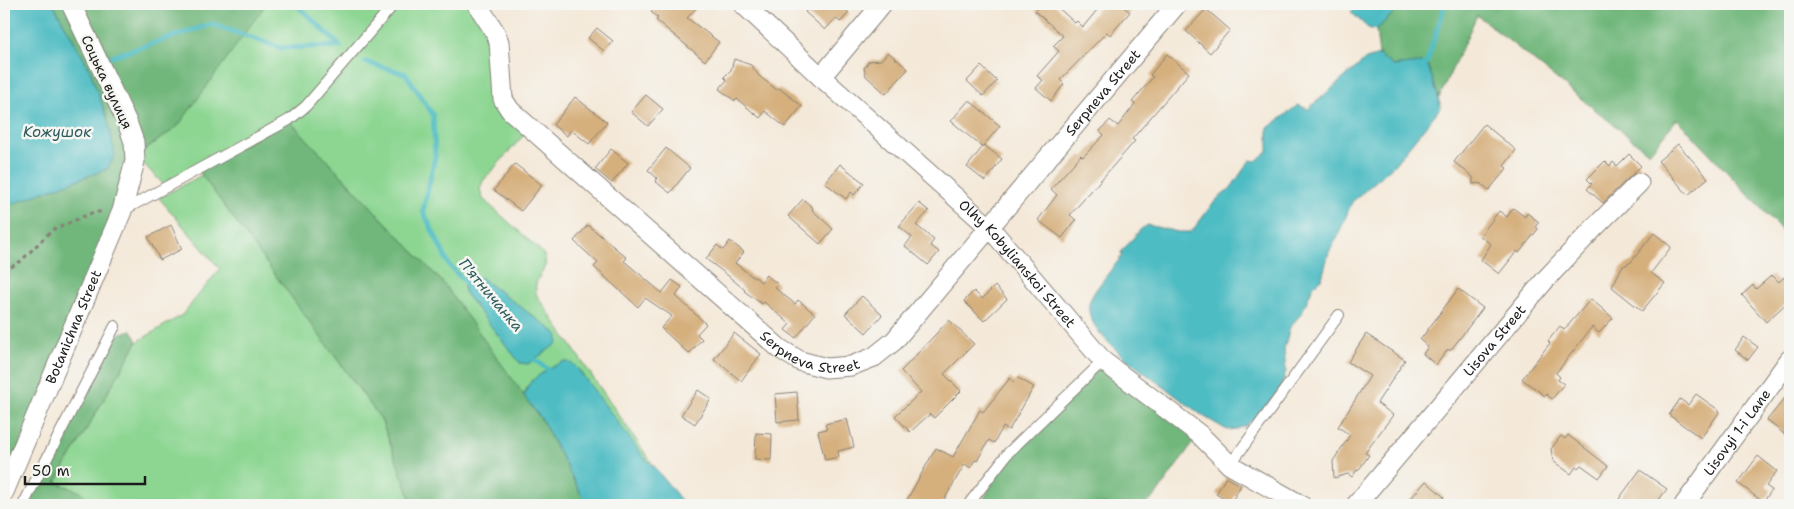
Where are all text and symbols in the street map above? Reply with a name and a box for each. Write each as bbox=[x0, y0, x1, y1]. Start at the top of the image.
street label: Соцька вулиця bbox=[77, 32, 137, 132]
street label: Serpneva Street bbox=[1061, 46, 1144, 139]
water label: Кожушок bbox=[23, 122, 92, 142]
street label: Olhy Kobylianskoi Street bbox=[955, 196, 1080, 331]
water label: П'ятничанка bbox=[454, 254, 528, 336]
street label: Botanichna Street bbox=[41, 267, 105, 387]
street label: Lisova Street bbox=[1459, 301, 1530, 380]
street label: Serpneva Street bbox=[756, 327, 862, 377]
street label: Lisovyi 1-i Lane bbox=[1699, 385, 1774, 479]
scale bar bbox=[25, 454, 145, 486]
text: 50 m bbox=[32, 461, 70, 481]

